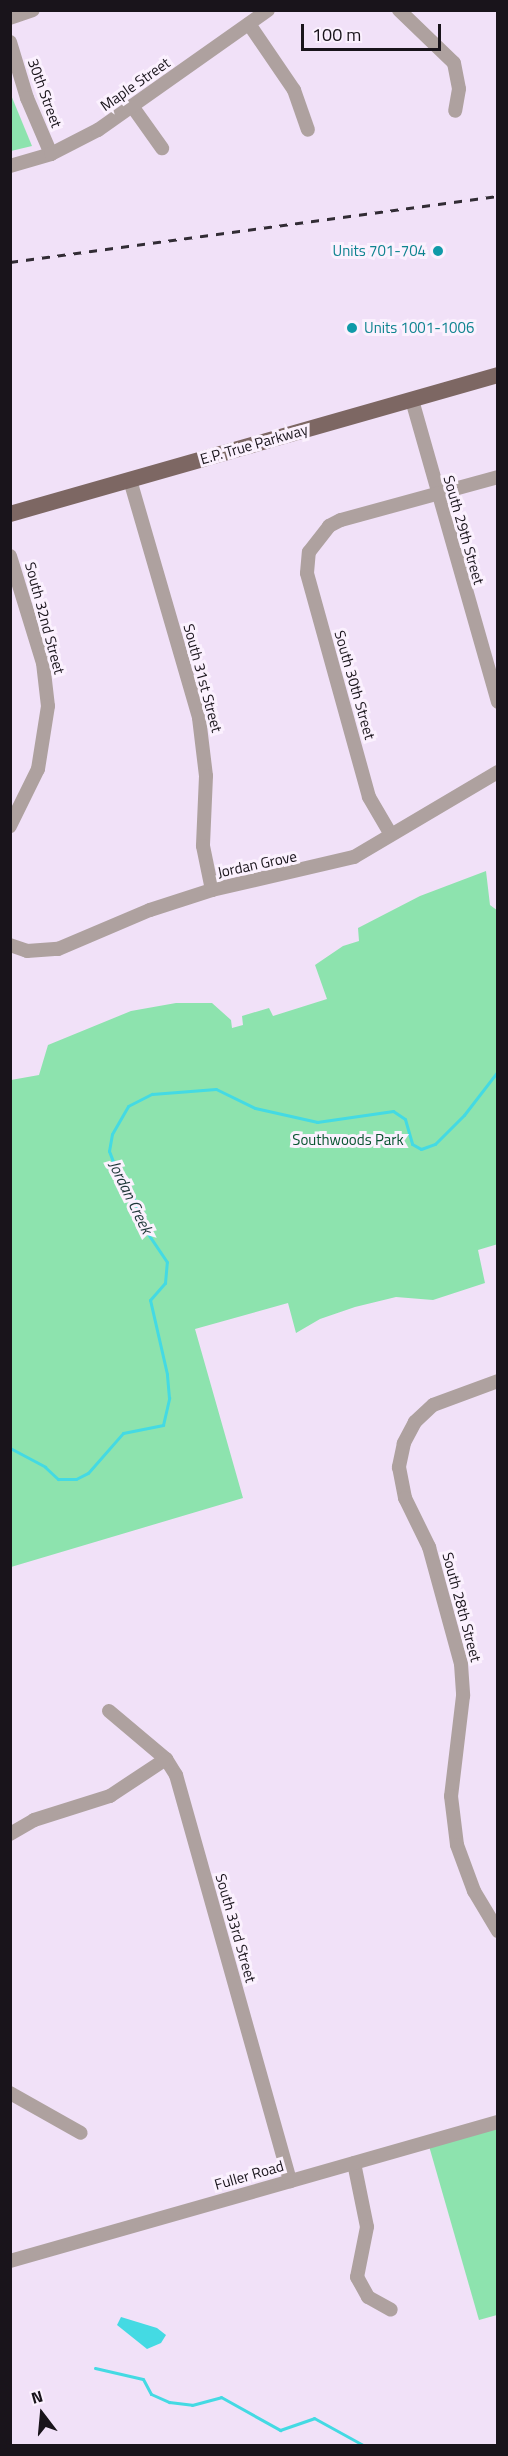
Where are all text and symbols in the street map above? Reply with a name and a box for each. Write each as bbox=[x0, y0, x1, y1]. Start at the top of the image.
scale bar bbox=[304, 12, 444, 50]
text: 100 m bbox=[312, 21, 361, 48]
street label: Maple Street bbox=[97, 53, 173, 115]
street label: 30th Street bbox=[24, 56, 66, 130]
place label: Units 701-704 bbox=[332, 242, 426, 260]
marker: Units 701-704 bbox=[431, 244, 445, 258]
place label: Units 1001-1006 bbox=[364, 319, 474, 337]
marker: Units 1001-1006 bbox=[345, 321, 359, 335]
street label: E.P. True Parkway bbox=[198, 420, 310, 468]
street label: South 29th Street bbox=[440, 473, 488, 587]
street label: South 32nd Street bbox=[21, 560, 69, 676]
street label: South 31st Street bbox=[180, 622, 226, 734]
street label: South 30th Street bbox=[331, 628, 379, 742]
street label: Jordan Grove bbox=[216, 847, 298, 881]
park label: Southwoods Park bbox=[292, 1131, 404, 1149]
water label: Jordan Creek bbox=[105, 1157, 157, 1237]
street label: South 28th Street bbox=[439, 1550, 485, 1664]
street label: South 33rd Street bbox=[212, 1872, 260, 1984]
street label: Fuller Road bbox=[212, 2157, 286, 2193]
north arrow bbox=[12, 2384, 72, 2444]
text: N bbox=[28, 2384, 46, 2410]

